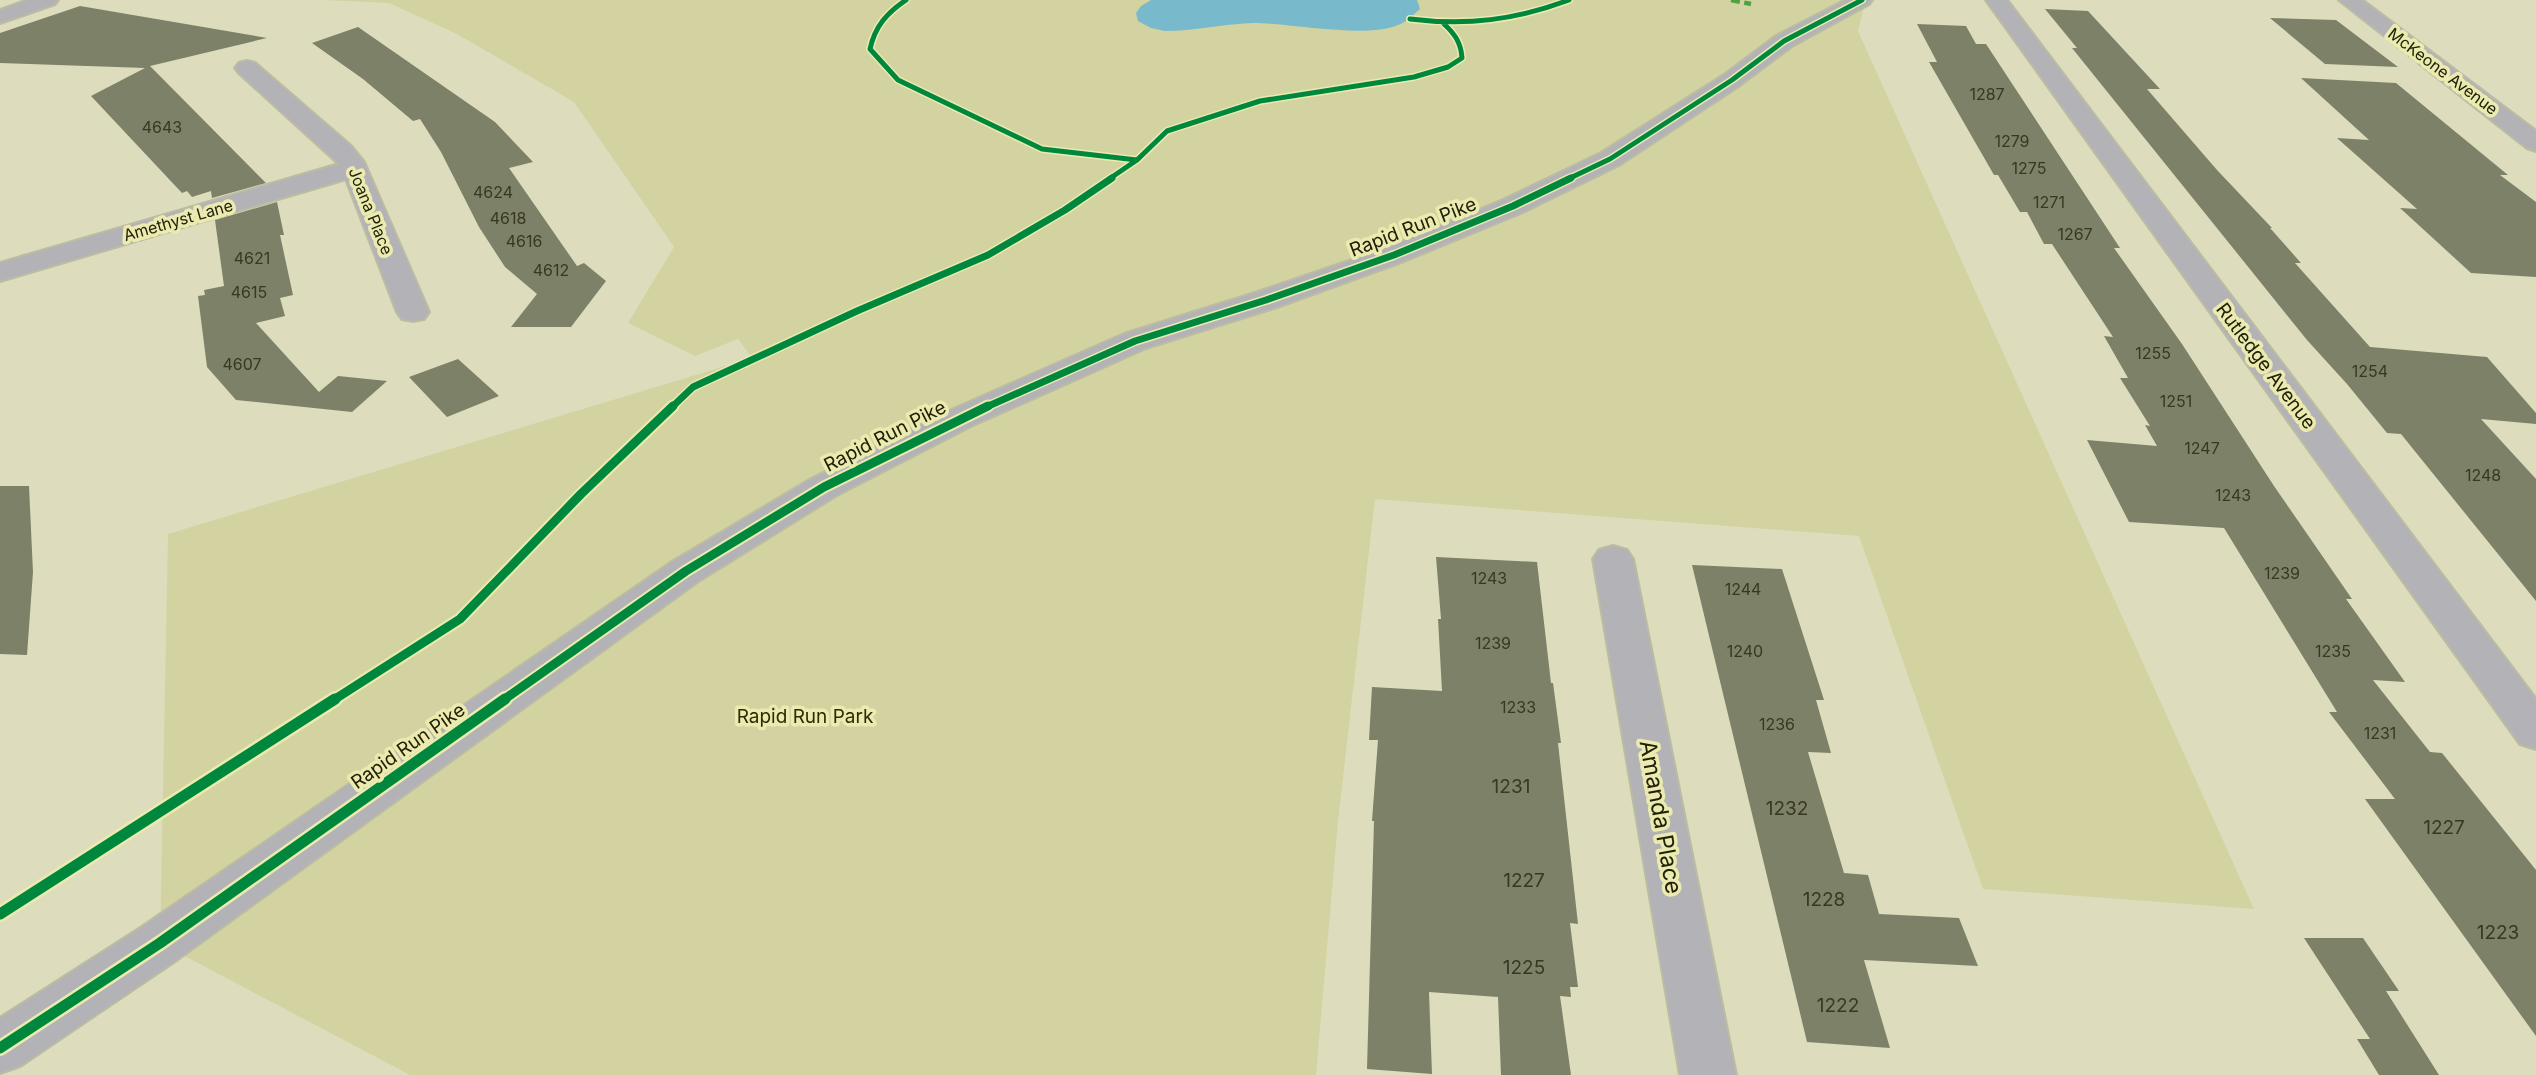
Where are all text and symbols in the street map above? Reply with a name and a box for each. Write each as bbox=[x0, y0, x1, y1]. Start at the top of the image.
street label: McKeone Avenue bbox=[2384, 23, 2502, 119]
house number: 1287 bbox=[1969, 84, 2005, 104]
house number: 4643 bbox=[142, 117, 182, 137]
house number: 1279 bbox=[1994, 131, 2030, 151]
house number: 1275 bbox=[2012, 158, 2046, 178]
street label: Joana Place bbox=[344, 164, 398, 258]
house number: 4624 bbox=[473, 182, 513, 202]
street label: Rapid Run Pike bbox=[1346, 192, 1480, 262]
house number: 1271 bbox=[2033, 192, 2065, 212]
street label: Amethyst Lane bbox=[121, 195, 235, 245]
house number: 4618 bbox=[490, 208, 526, 228]
house number: 1267 bbox=[2057, 224, 2093, 244]
house number: 4616 bbox=[506, 231, 542, 251]
house number: 4621 bbox=[234, 248, 270, 268]
house number: 4612 bbox=[533, 260, 569, 280]
house number: 4615 bbox=[231, 282, 267, 302]
street label: Rutledge Avenue bbox=[2211, 298, 2321, 434]
house number: 1255 bbox=[2135, 343, 2171, 363]
house number: 4607 bbox=[222, 354, 262, 374]
house number: 1254 bbox=[2352, 361, 2388, 381]
house number: 1251 bbox=[2160, 391, 2192, 411]
street label: Rapid Run Pike bbox=[820, 395, 950, 477]
house number: 1247 bbox=[2184, 438, 2220, 458]
house number: 1248 bbox=[2465, 465, 2501, 485]
house number: 1243 bbox=[2215, 485, 2251, 505]
house number: 1239 bbox=[2264, 563, 2300, 583]
house number: 1243 bbox=[1471, 568, 1507, 588]
house number: 1244 bbox=[1725, 579, 1761, 599]
house number: 1239 bbox=[1475, 633, 1511, 653]
house number: 1240 bbox=[1727, 641, 1763, 661]
house number: 1235 bbox=[2315, 641, 2351, 661]
house number: 1233 bbox=[1500, 697, 1536, 717]
street label: Rapid Run Pike bbox=[347, 698, 469, 794]
park label: Rapid Run Park bbox=[737, 705, 874, 728]
house number: 1236 bbox=[1759, 714, 1795, 734]
house number: 1231 bbox=[2364, 723, 2396, 743]
street label: Amanda Place bbox=[1634, 738, 1688, 896]
house number: 1231 bbox=[1492, 775, 1530, 798]
house number: 1232 bbox=[1766, 797, 1808, 820]
house number: 1227 bbox=[2423, 816, 2465, 839]
house number: 1227 bbox=[1503, 869, 1545, 892]
house number: 1228 bbox=[1803, 888, 1845, 911]
house number: 1223 bbox=[2477, 921, 2519, 944]
house number: 1225 bbox=[1503, 956, 1545, 979]
house number: 1222 bbox=[1817, 994, 1859, 1017]

